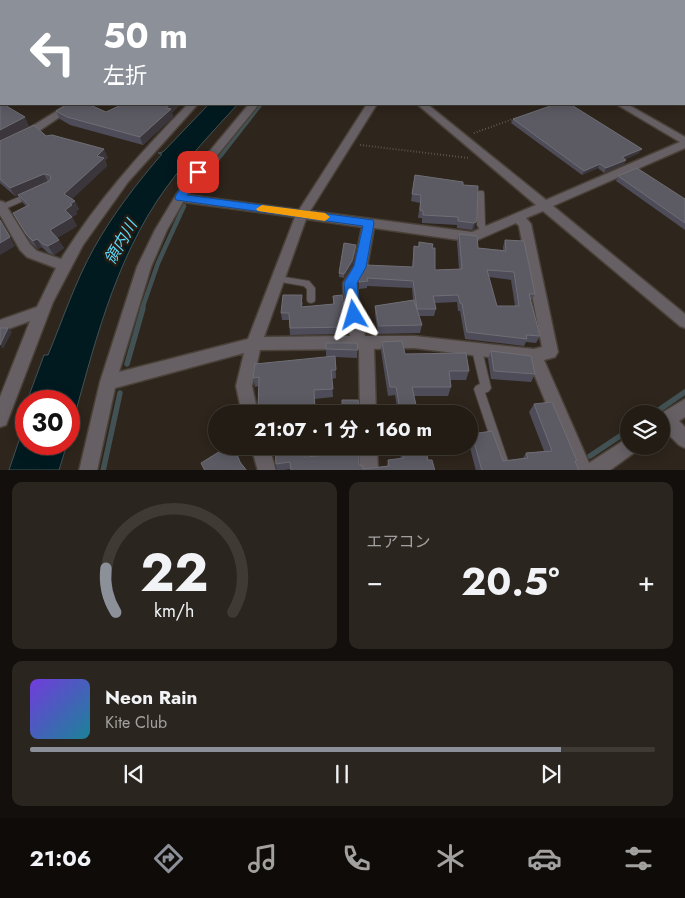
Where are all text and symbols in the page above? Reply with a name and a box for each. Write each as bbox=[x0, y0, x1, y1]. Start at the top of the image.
text: 50 m bbox=[103, 11, 188, 61]
icon: left bbox=[20, 20, 85, 85]
text: 左折 bbox=[103, 59, 147, 91]
pin bbox=[177, 151, 219, 193]
icon: arrive bbox=[184, 158, 212, 186]
water label: 領内川 bbox=[98, 214, 143, 269]
position arrow bbox=[327, 288, 379, 340]
speed limit sign: 30 bbox=[15, 390, 80, 455]
map controls bbox=[620, 405, 670, 455]
button: layers bbox=[620, 405, 670, 455]
text: 21:07 · 1 分 · 160 m bbox=[254, 416, 432, 443]
text: エアコン bbox=[367, 530, 431, 553]
text: 22 bbox=[140, 535, 208, 611]
text: 20.5° bbox=[461, 554, 559, 609]
text: − bbox=[367, 561, 383, 602]
text: + bbox=[638, 561, 655, 602]
text: km/h bbox=[154, 598, 194, 624]
text: Neon Rain bbox=[105, 684, 198, 711]
text: Kite Club bbox=[105, 711, 167, 734]
icon: previous bbox=[120, 760, 148, 788]
icon: pause bbox=[328, 760, 356, 788]
icon: next bbox=[537, 760, 565, 788]
icon: directions bbox=[151, 841, 186, 876]
icon: music bbox=[245, 841, 280, 876]
icon: phone bbox=[339, 841, 374, 876]
icon: climate bbox=[433, 841, 468, 876]
icon: car bbox=[527, 841, 562, 876]
icon: filters bbox=[621, 841, 656, 876]
text: 21:06 bbox=[30, 842, 92, 874]

